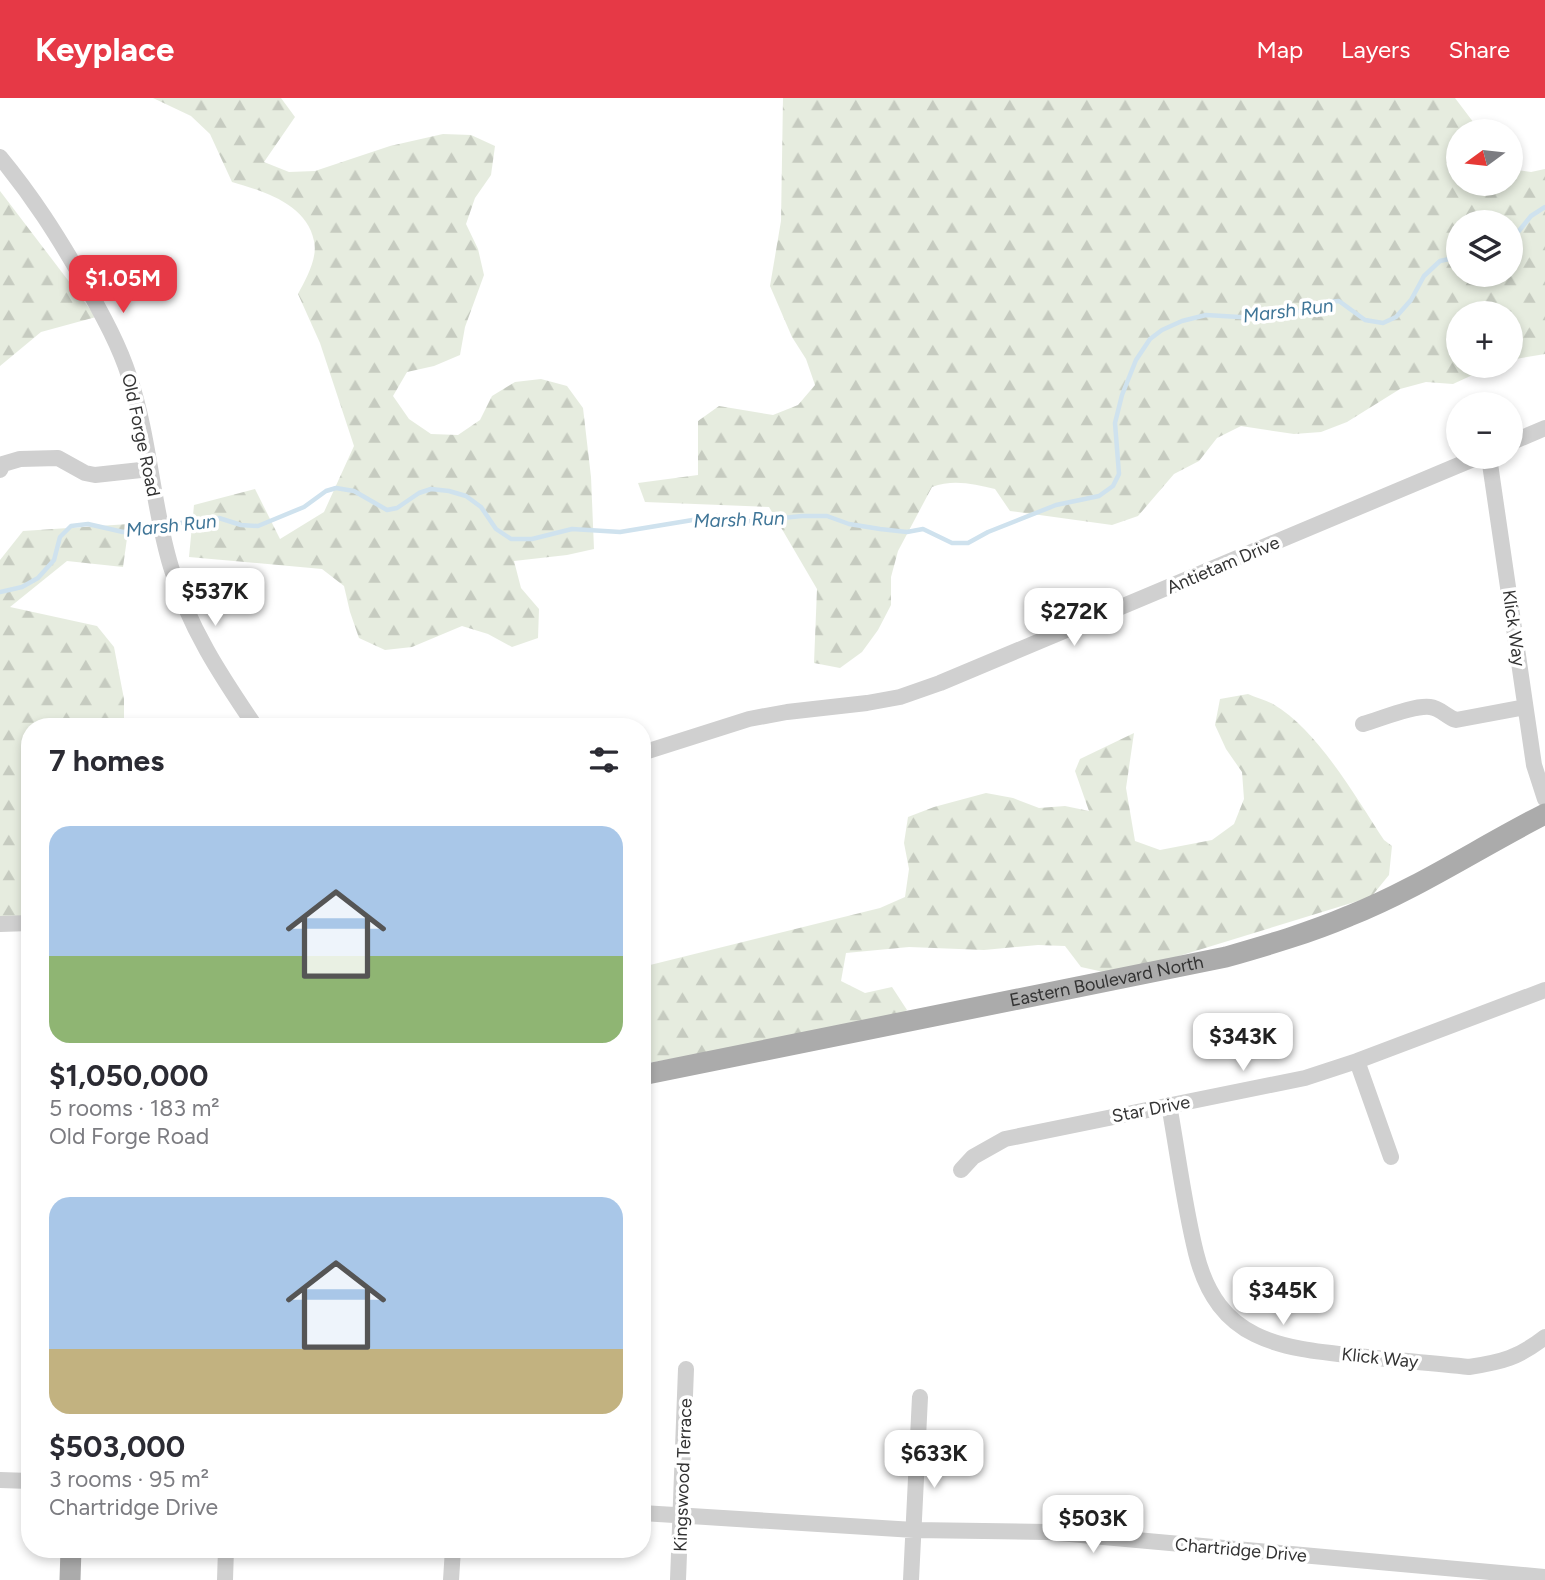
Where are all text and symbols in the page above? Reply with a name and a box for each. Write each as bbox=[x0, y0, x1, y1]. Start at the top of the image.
text: Keyplace bbox=[35, 30, 174, 69]
text: Map bbox=[1256, 35, 1303, 64]
text: Layers bbox=[1341, 35, 1410, 64]
text: Share bbox=[1448, 35, 1510, 64]
north arrow bbox=[1446, 119, 1522, 196]
map controls bbox=[1446, 119, 1523, 469]
button: layers bbox=[1446, 210, 1523, 287]
pin: $1.05M bbox=[66, 256, 180, 315]
text: $1.05M bbox=[85, 264, 161, 292]
water label: Marsh Run bbox=[1241, 293, 1335, 327]
button: + bbox=[1446, 301, 1523, 378]
street label: Old Forge Road bbox=[117, 371, 165, 499]
button: − bbox=[1446, 392, 1523, 469]
water label: Marsh Run bbox=[693, 506, 785, 533]
water label: Marsh Run bbox=[125, 509, 218, 542]
street label: Antietam Drive bbox=[1163, 531, 1283, 599]
pin: $537K bbox=[166, 568, 264, 628]
text: $537K bbox=[182, 577, 249, 605]
pin: $272K bbox=[1025, 588, 1123, 648]
street label: Klick Way bbox=[1498, 588, 1530, 668]
text: $272K bbox=[1040, 597, 1108, 625]
icon: filters bbox=[585, 741, 623, 779]
text: 7 homes bbox=[49, 742, 164, 779]
icon: home bbox=[273, 871, 399, 997]
street label: Eastern Boulevard North bbox=[1008, 951, 1205, 1011]
pin: $343K bbox=[1194, 1014, 1292, 1073]
text: $343K bbox=[1209, 1022, 1277, 1050]
text: $1,050,000 bbox=[49, 1057, 208, 1094]
street label: Star Drive bbox=[1110, 1091, 1192, 1127]
text: 5 rooms · 183 m² bbox=[49, 1094, 220, 1122]
text: Old Forge Road bbox=[49, 1122, 209, 1150]
icon: home bbox=[273, 1242, 399, 1368]
pin: $345K bbox=[1234, 1268, 1332, 1327]
text: $345K bbox=[1249, 1276, 1317, 1304]
street label: Klick Way bbox=[1341, 1343, 1420, 1373]
street label: Kingswood Terrace bbox=[669, 1398, 697, 1552]
text: $503,000 bbox=[49, 1428, 185, 1465]
pin: $633K bbox=[885, 1430, 983, 1490]
text: $633K bbox=[901, 1439, 967, 1467]
text: 3 rooms · 95 m² bbox=[49, 1465, 209, 1493]
text: Chartridge Drive bbox=[49, 1493, 218, 1521]
pin: $503K bbox=[1044, 1496, 1142, 1555]
text: $503K bbox=[1058, 1504, 1128, 1532]
street label: Chartridge Drive bbox=[1174, 1533, 1308, 1567]

